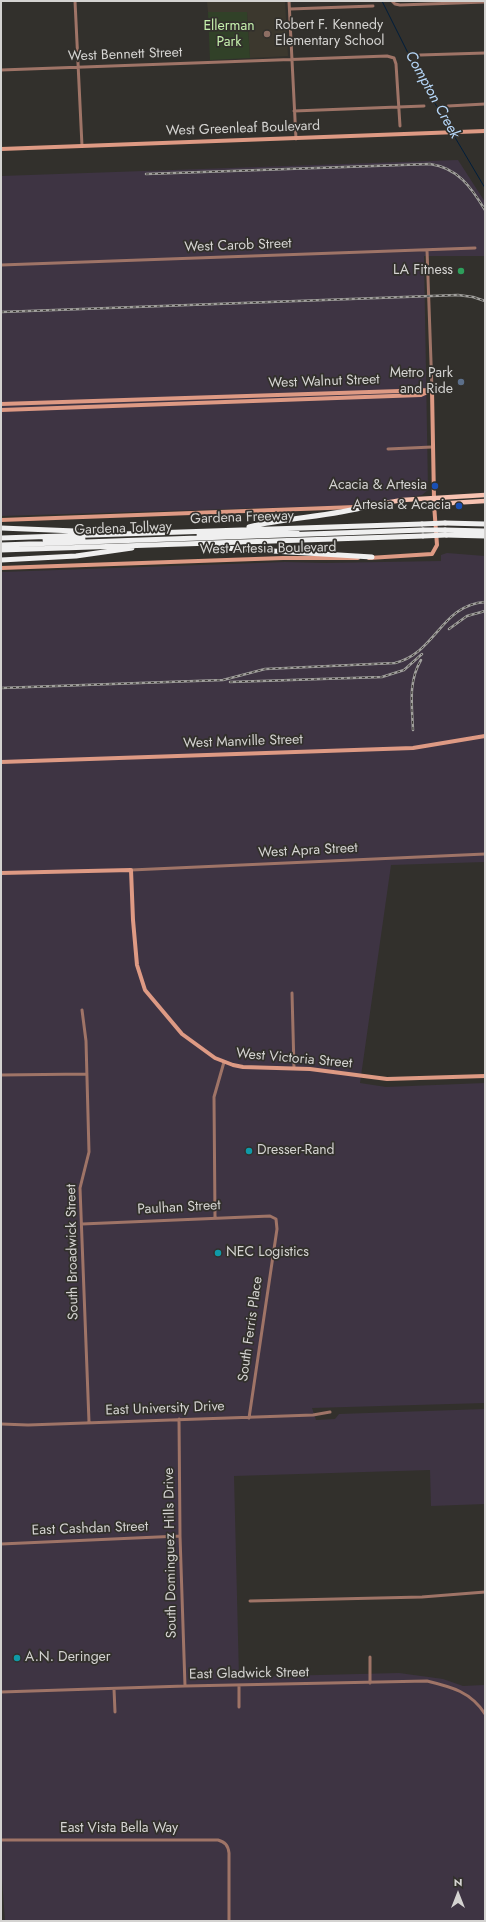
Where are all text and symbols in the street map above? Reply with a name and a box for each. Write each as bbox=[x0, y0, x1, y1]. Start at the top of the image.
place label: Robert F. Kennedy Elementary School bbox=[275, 18, 385, 50]
park label: Ellerman Park bbox=[203, 19, 255, 52]
marker: Robert F. Kennedy Elementary School bbox=[262, 29, 272, 39]
street label: West Bennett Street bbox=[68, 45, 182, 65]
water label: Compton Creek bbox=[401, 48, 463, 142]
street label: West Greenleaf Boulevard bbox=[166, 118, 320, 140]
street label: West Carob Street bbox=[184, 236, 292, 256]
place label: LA Fitness bbox=[393, 263, 453, 279]
marker: LA Fitness bbox=[456, 266, 466, 276]
place label: Metro Park and Ride bbox=[390, 366, 453, 398]
street label: West Walnut Street bbox=[268, 372, 380, 392]
marker: Metro Park and Ride bbox=[456, 377, 466, 387]
place label: Acacia & Artesia bbox=[329, 478, 427, 494]
marker: Acacia & Artesia bbox=[430, 481, 440, 491]
place label: Artesia & Acacia bbox=[353, 498, 451, 514]
marker: Artesia & Acacia bbox=[454, 501, 464, 511]
street label: Gardena Freeway bbox=[190, 508, 294, 528]
street label: Gardena Tollway bbox=[74, 519, 172, 539]
street label: West Artesia Boulevard bbox=[200, 539, 336, 559]
street label: West Manville Street bbox=[183, 732, 303, 752]
street label: West Apra Street bbox=[258, 840, 358, 862]
street label: West Victoria Street bbox=[235, 1046, 353, 1072]
place label: Dresser-Rand bbox=[257, 1143, 334, 1159]
marker: Dresser-Rand bbox=[244, 1146, 254, 1156]
street label: South Broadwick Street bbox=[63, 1184, 83, 1320]
street label: Paulhan Street bbox=[137, 1197, 221, 1219]
place label: NEC Logistics bbox=[226, 1245, 309, 1261]
marker: NEC Logistics bbox=[213, 1248, 223, 1258]
street label: South Ferris Place bbox=[235, 1275, 267, 1383]
street label: East University Drive bbox=[105, 1399, 225, 1419]
street label: South Dominguez Hills Drive bbox=[161, 1468, 181, 1638]
street label: East Cashdan Street bbox=[31, 1519, 149, 1539]
place label: A.N. Deringer bbox=[25, 1650, 111, 1666]
marker: A.N. Deringer bbox=[12, 1653, 22, 1663]
street label: East Gladwick Street bbox=[189, 1665, 309, 1683]
street label: East Vista Bella Way bbox=[60, 1821, 178, 1837]
north arrow bbox=[438, 1874, 478, 1914]
text: N bbox=[454, 1874, 462, 1890]

